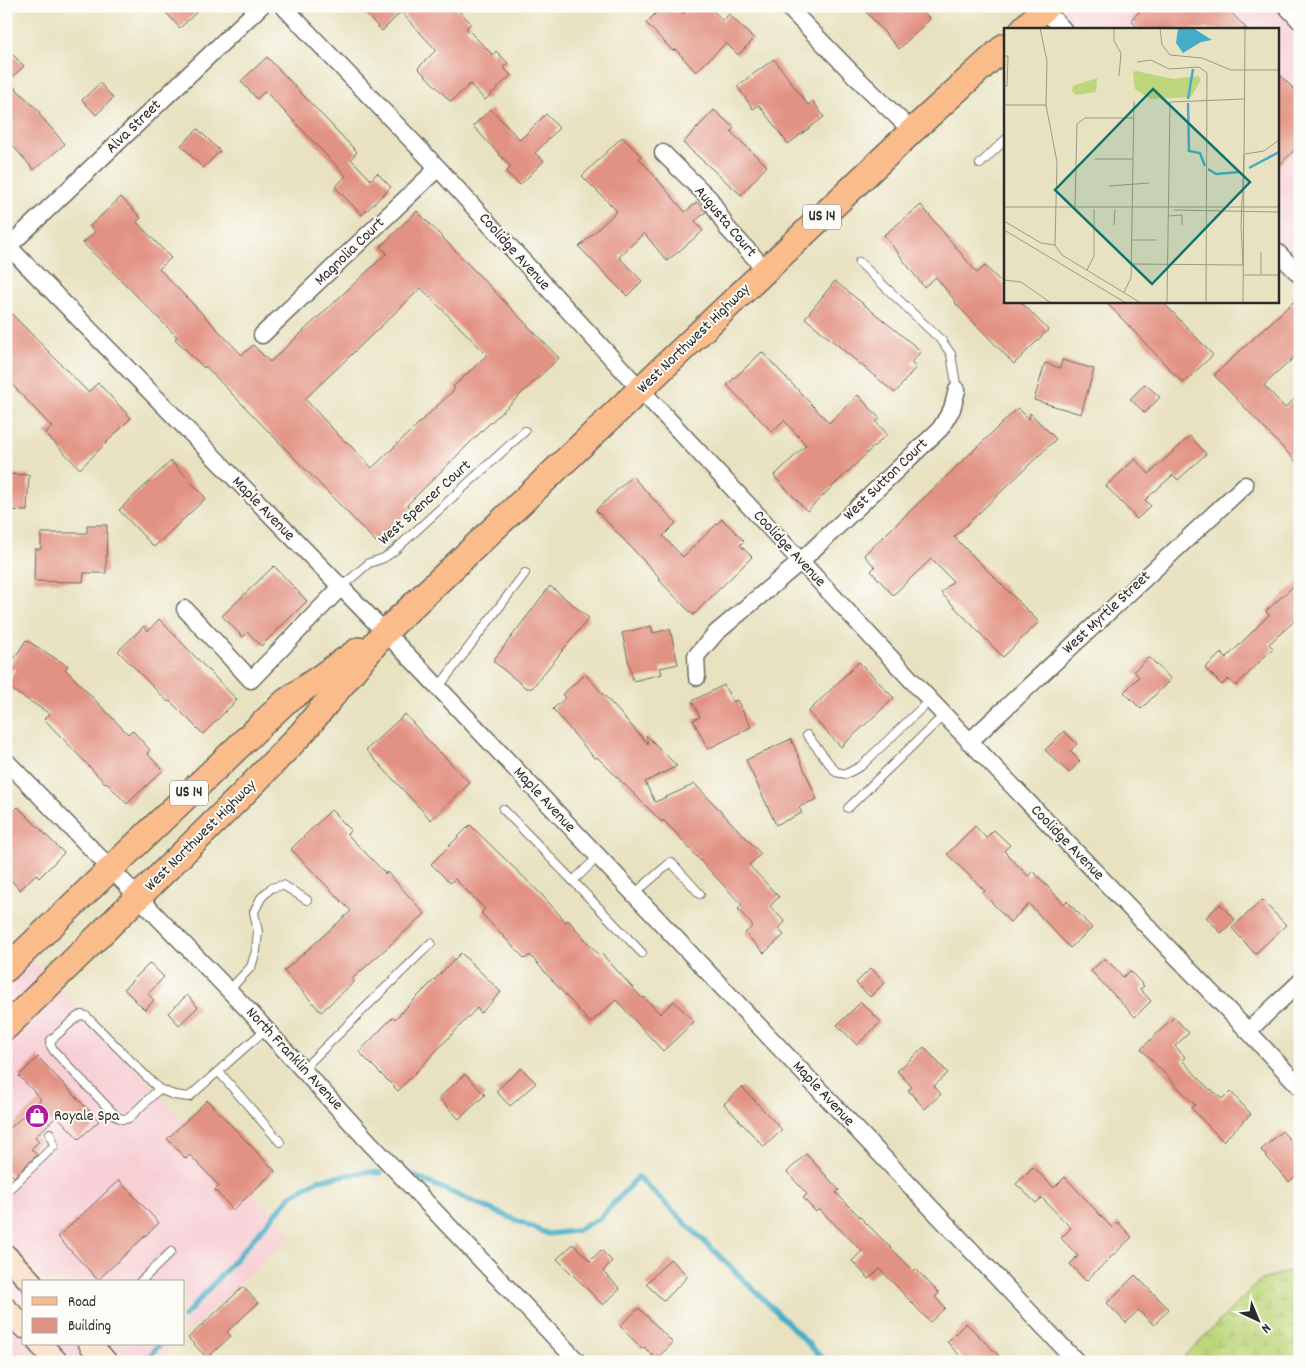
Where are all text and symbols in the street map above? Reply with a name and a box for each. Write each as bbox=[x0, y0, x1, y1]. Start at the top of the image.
inset map bbox=[1004, 28, 1278, 302]
street label: Alva Street bbox=[101, 95, 167, 159]
street label: Augusta Court bbox=[688, 181, 762, 263]
road number: US 14 bbox=[803, 204, 841, 230]
street label: Coolidge Avenue bbox=[473, 208, 555, 296]
street label: Magnolia Court bbox=[310, 212, 390, 292]
street label: West Northwest Highway bbox=[632, 278, 756, 399]
street label: West Sutton Court bbox=[838, 433, 934, 527]
street label: West Spencer Court bbox=[373, 455, 477, 551]
street label: Maple Avenue bbox=[226, 471, 300, 547]
street label: Coolidge Avenue bbox=[747, 505, 831, 593]
street label: West Myrtle Street bbox=[1058, 566, 1156, 660]
street label: Maple Avenue bbox=[507, 762, 581, 838]
street label: West Northwest Highway bbox=[140, 774, 263, 897]
road number: US 14 bbox=[170, 780, 208, 806]
street label: Coolidge Avenue bbox=[1025, 800, 1109, 886]
street label: North Franklin Avenue bbox=[240, 1002, 348, 1116]
street label: Maple Avenue bbox=[786, 1056, 860, 1132]
shop icon: Royale Spa bbox=[24, 1103, 50, 1129]
place label: Royale Spa bbox=[54, 1105, 120, 1128]
legend bbox=[22, 1280, 185, 1346]
text: Road bbox=[68, 1292, 96, 1314]
north arrow bbox=[1234, 1296, 1284, 1346]
text: Building bbox=[68, 1316, 111, 1338]
text: N bbox=[1256, 1318, 1275, 1338]

